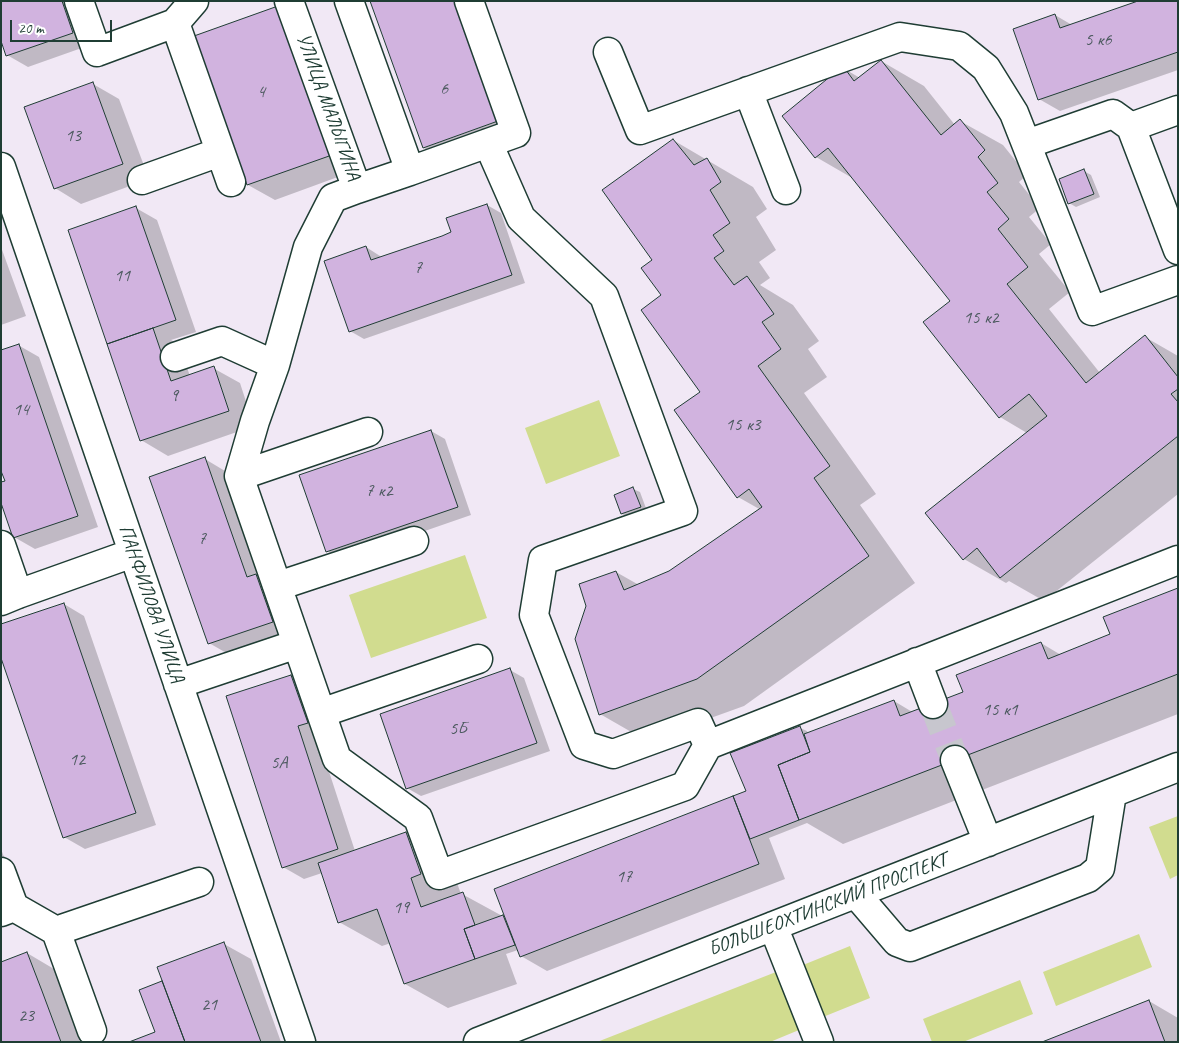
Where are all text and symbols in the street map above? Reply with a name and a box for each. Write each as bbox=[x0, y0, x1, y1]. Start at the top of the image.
scale bar bbox=[12, 10, 115, 42]
text: 20 m bbox=[18, 19, 44, 38]
house number: 5 к6 bbox=[1084, 29, 1112, 51]
street label: УЛИЦА МАЛЫГИНА bbox=[290, 30, 366, 184]
house number: 6 bbox=[440, 78, 448, 100]
house number: 4 bbox=[257, 81, 265, 103]
house number: 13 bbox=[65, 125, 81, 147]
house number: 7 bbox=[414, 257, 422, 279]
house number: 11 bbox=[114, 265, 130, 287]
house number: 15 к2 bbox=[963, 307, 999, 329]
house number: 9 bbox=[170, 385, 178, 407]
house number: 14 bbox=[13, 399, 29, 421]
house number: 15 к3 bbox=[725, 414, 761, 436]
house number: 7 к2 bbox=[365, 480, 393, 502]
street label: ПАНФИЛОВА УЛИЦА bbox=[113, 522, 189, 686]
house number: 7 bbox=[198, 528, 206, 550]
house number: 15 к1 bbox=[982, 699, 1018, 721]
house number: 5Б bbox=[449, 718, 467, 740]
house number: 12 bbox=[69, 749, 85, 771]
house number: 5А bbox=[270, 752, 288, 774]
street label: БОЛЬШЕОХТИНСКИЙ ПРОСПЕКТ bbox=[705, 848, 951, 962]
house number: 17 bbox=[616, 866, 632, 888]
house number: 19 bbox=[393, 897, 409, 919]
house number: 21 bbox=[201, 994, 217, 1016]
house number: 23 bbox=[18, 1005, 34, 1027]

